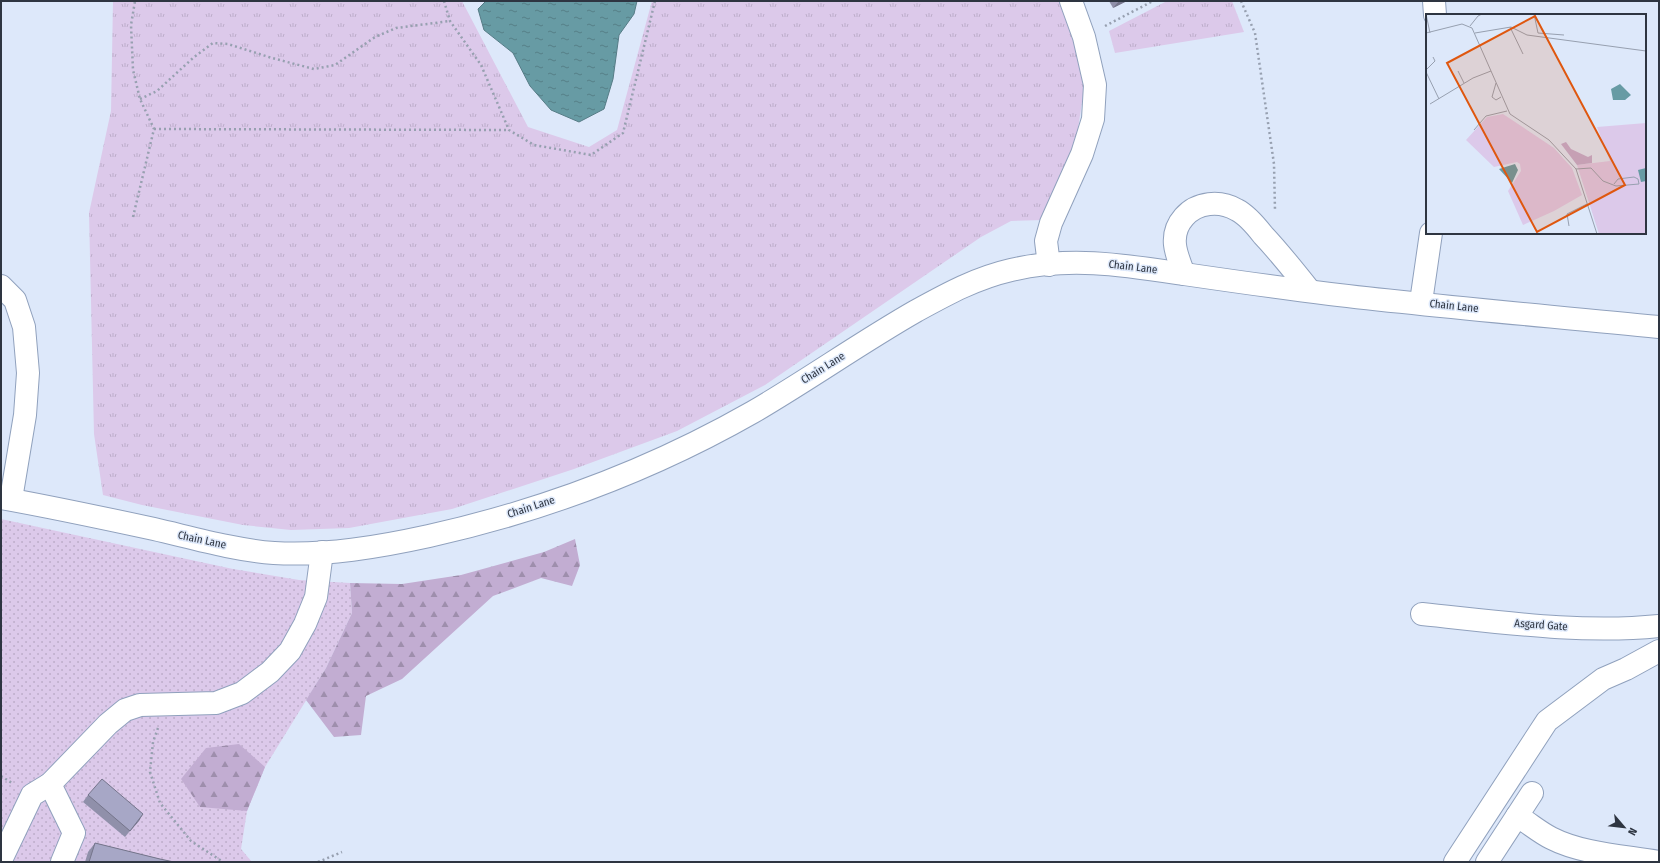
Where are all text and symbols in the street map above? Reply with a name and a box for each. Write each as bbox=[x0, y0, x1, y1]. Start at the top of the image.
inset map bbox=[1426, 14, 1646, 234]
street label: Chain Lane bbox=[1108, 258, 1158, 276]
street label: Chain Lane bbox=[1429, 297, 1479, 315]
street label: Chain Lane bbox=[799, 349, 847, 387]
street label: Chain Lane bbox=[506, 493, 556, 521]
street label: Chain Lane bbox=[177, 529, 227, 551]
street label: Asgard Gate bbox=[1514, 617, 1568, 633]
north arrow bbox=[1604, 807, 1644, 847]
text: N bbox=[1625, 825, 1640, 837]

